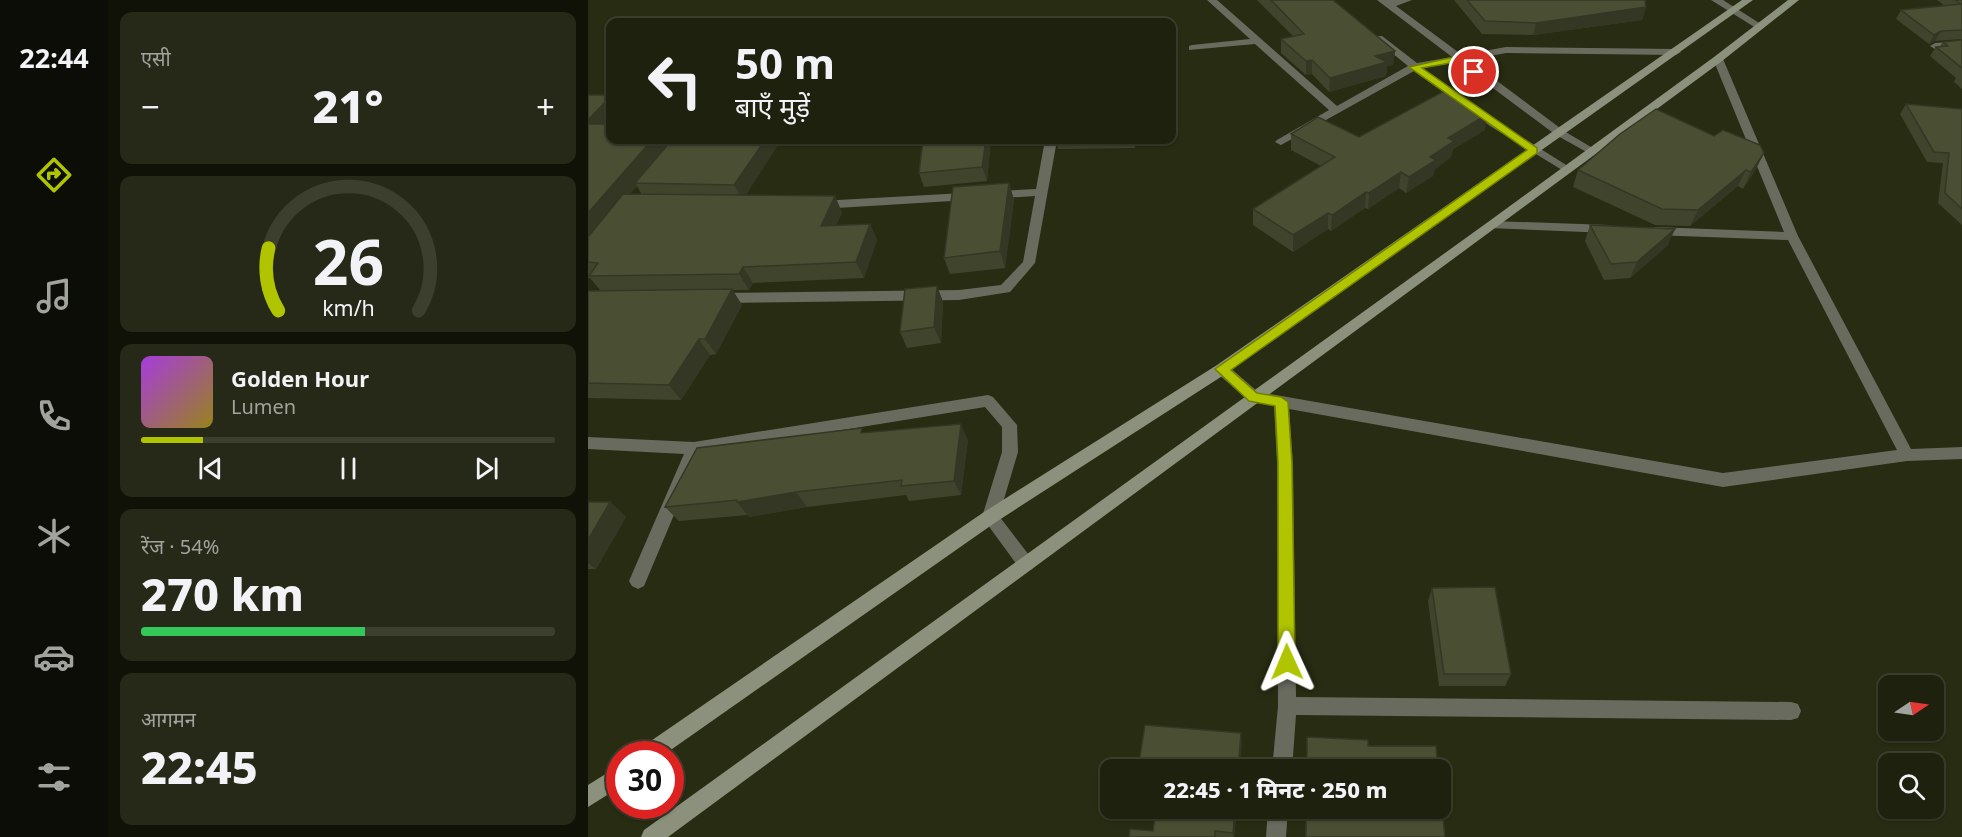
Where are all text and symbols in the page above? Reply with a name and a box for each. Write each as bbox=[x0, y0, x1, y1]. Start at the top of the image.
text: 50 m bbox=[735, 34, 835, 91]
text: 22:44 bbox=[19, 39, 89, 76]
icon: left bbox=[636, 42, 714, 120]
text: एसी bbox=[141, 45, 171, 72]
pin bbox=[1448, 46, 1499, 97]
icon: arrive bbox=[1457, 55, 1490, 88]
text: 21° bbox=[312, 75, 384, 136]
text: − bbox=[141, 84, 160, 129]
text: + bbox=[536, 84, 555, 129]
text: बाएँ मुड़ें bbox=[735, 88, 810, 125]
icon: directions bbox=[33, 154, 75, 196]
text: 26 bbox=[312, 218, 384, 303]
icon: music bbox=[33, 275, 75, 317]
text: km/h bbox=[322, 294, 374, 323]
text: Golden Hour bbox=[231, 363, 369, 393]
text: Lumen bbox=[231, 393, 296, 420]
icon: phone bbox=[33, 395, 75, 437]
icon: previous bbox=[194, 452, 227, 485]
icon: pause bbox=[332, 452, 365, 485]
icon: next bbox=[470, 452, 503, 485]
icon: climate bbox=[33, 515, 75, 557]
text: रेंज · 54% bbox=[141, 533, 219, 560]
text: 270 km bbox=[141, 563, 304, 624]
position arrow bbox=[1255, 630, 1319, 694]
icon: car bbox=[33, 636, 75, 678]
north arrow bbox=[1878, 675, 1944, 741]
map controls bbox=[1878, 675, 1944, 819]
text: आगमन bbox=[141, 706, 196, 733]
text: 22:45 bbox=[141, 736, 258, 797]
speed limit sign: 30 bbox=[606, 741, 684, 819]
button: search bbox=[1878, 753, 1944, 819]
icon: filters bbox=[33, 756, 75, 798]
text: 22:45 · 1 मिनट · 250 m bbox=[1164, 774, 1387, 804]

